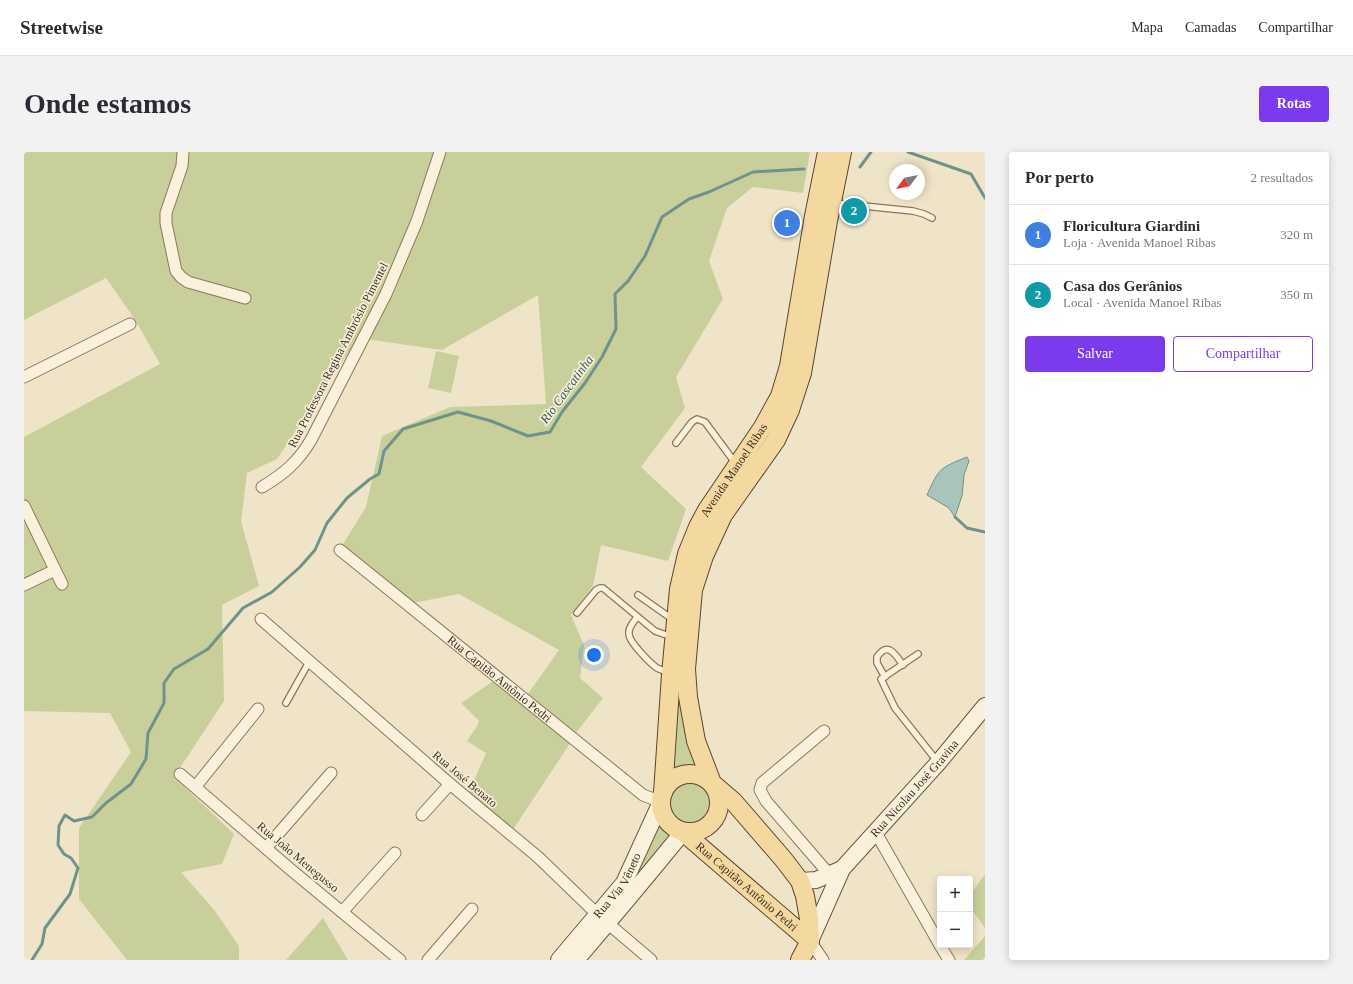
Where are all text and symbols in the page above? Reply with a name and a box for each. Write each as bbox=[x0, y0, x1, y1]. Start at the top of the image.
text: Streetwise bbox=[20, 17, 103, 38]
text: Mapa bbox=[1131, 20, 1163, 35]
text: Camadas bbox=[1185, 20, 1236, 35]
text: Compartilhar bbox=[1258, 20, 1333, 35]
button: Rotas bbox=[1259, 86, 1329, 122]
text: Onde estamos bbox=[24, 88, 191, 119]
north arrow bbox=[889, 164, 925, 200]
text: Por perto bbox=[1025, 168, 1094, 187]
text: 2 resultados bbox=[1251, 170, 1313, 185]
pin: 2 bbox=[841, 196, 867, 226]
pin: 1 bbox=[774, 208, 800, 238]
text: Floricultura Giardini bbox=[1063, 218, 1200, 234]
text: 1 bbox=[1035, 227, 1041, 242]
text: 320 m bbox=[1280, 227, 1313, 242]
text: Loja · Avenida Manoel Ribas bbox=[1063, 235, 1216, 250]
street label: Rua Professora Regina Ambrósio Pimentel bbox=[285, 259, 391, 450]
text: Casa dos Gerânios bbox=[1063, 278, 1182, 294]
text: 2 bbox=[1035, 287, 1041, 302]
text: 350 m bbox=[1280, 287, 1313, 302]
text: Local · Avenida Manoel Ribas bbox=[1063, 295, 1222, 310]
button: Salvar bbox=[1025, 336, 1165, 372]
button: Compartilhar bbox=[1173, 336, 1313, 372]
water label: Rio Cascatinha bbox=[536, 352, 596, 427]
street label: Avenida Manoel Ribas bbox=[698, 421, 771, 519]
street label: Rua Capitão Antônio Pedri bbox=[445, 633, 555, 726]
your location bbox=[584, 645, 604, 665]
street label: Rua Nicolau José Gravina bbox=[867, 736, 962, 840]
street label: Rua José Benato bbox=[430, 748, 500, 810]
street label: Rua João Menegusso bbox=[254, 819, 342, 895]
street label: Rua Capitão Antônio Pedri bbox=[693, 839, 801, 935]
street label: Rua Via Vêneto bbox=[590, 851, 644, 921]
map controls bbox=[937, 876, 973, 948]
button: + bbox=[937, 876, 973, 912]
button: − bbox=[937, 912, 973, 948]

